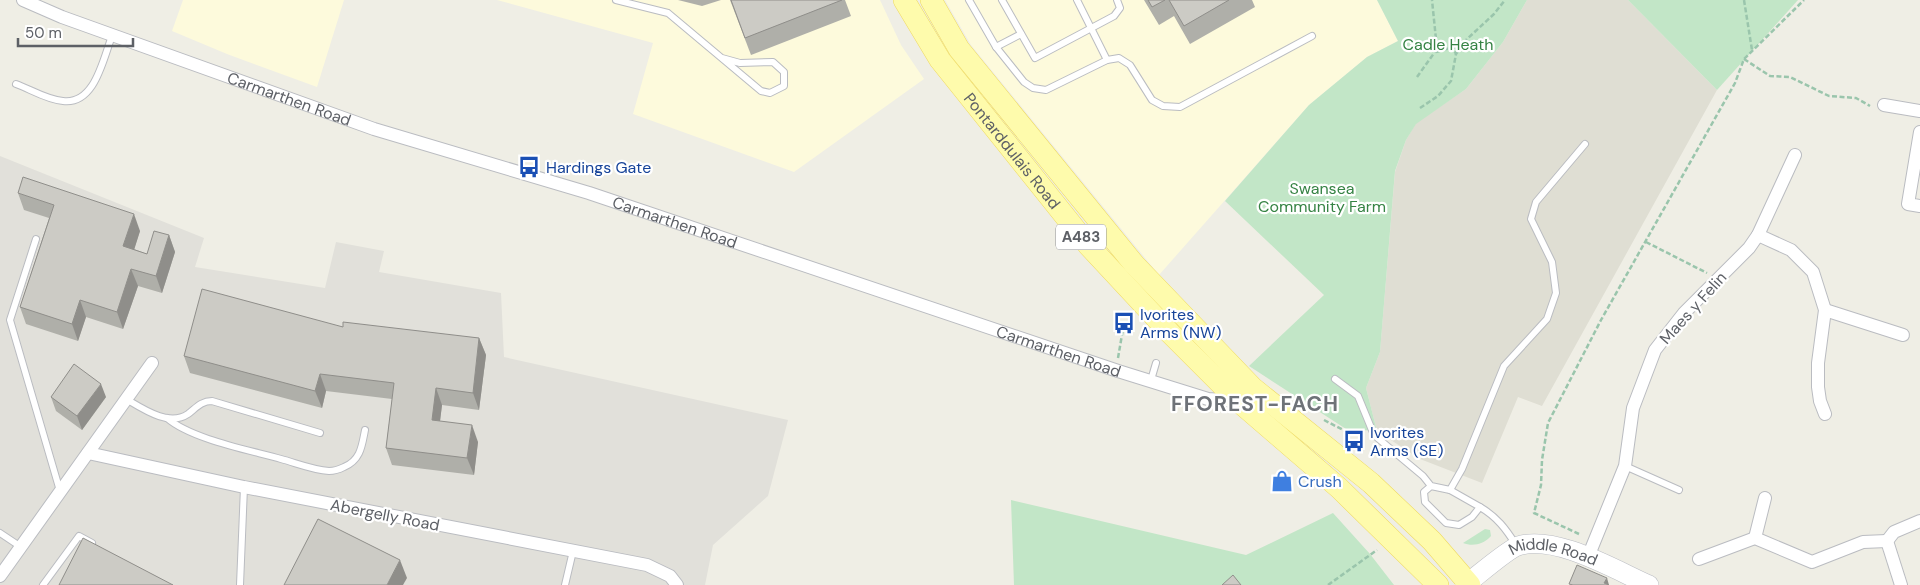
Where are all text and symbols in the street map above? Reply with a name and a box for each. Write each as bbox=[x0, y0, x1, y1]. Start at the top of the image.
scale bar bbox=[18, 15, 132, 47]
text: 50 m bbox=[25, 23, 62, 43]
park label: Cadle Heath bbox=[1402, 34, 1494, 55]
street label: Carmarthen Road bbox=[224, 67, 354, 130]
street label: Pontarddulais Road bbox=[960, 88, 1065, 213]
bus stop icon: Hardings Gate bbox=[516, 154, 542, 180]
place label: Hardings Gate bbox=[546, 157, 651, 178]
park label: Swansea Community Farm bbox=[1258, 178, 1386, 217]
street label: Carmarthen Road bbox=[610, 191, 740, 253]
road number: A483 bbox=[1056, 224, 1106, 250]
street label: Maes y Felin bbox=[1655, 267, 1731, 349]
place label: Ivorites Arms (NW) bbox=[1140, 304, 1222, 343]
bus stop icon: Ivorites Arms (NW) bbox=[1111, 310, 1137, 336]
street label: Carmarthen Road bbox=[994, 320, 1124, 382]
district label: FFOREST-FACH bbox=[1171, 390, 1339, 418]
place label: Ivorites Arms (SE) bbox=[1370, 422, 1443, 461]
bus stop icon: Ivorites Arms (SE) bbox=[1341, 428, 1367, 454]
shop icon: Crush bbox=[1269, 468, 1295, 494]
place label: Crush bbox=[1298, 471, 1342, 492]
street label: Abergelly Road bbox=[329, 494, 441, 536]
street label: Middle Road bbox=[1505, 533, 1601, 570]

